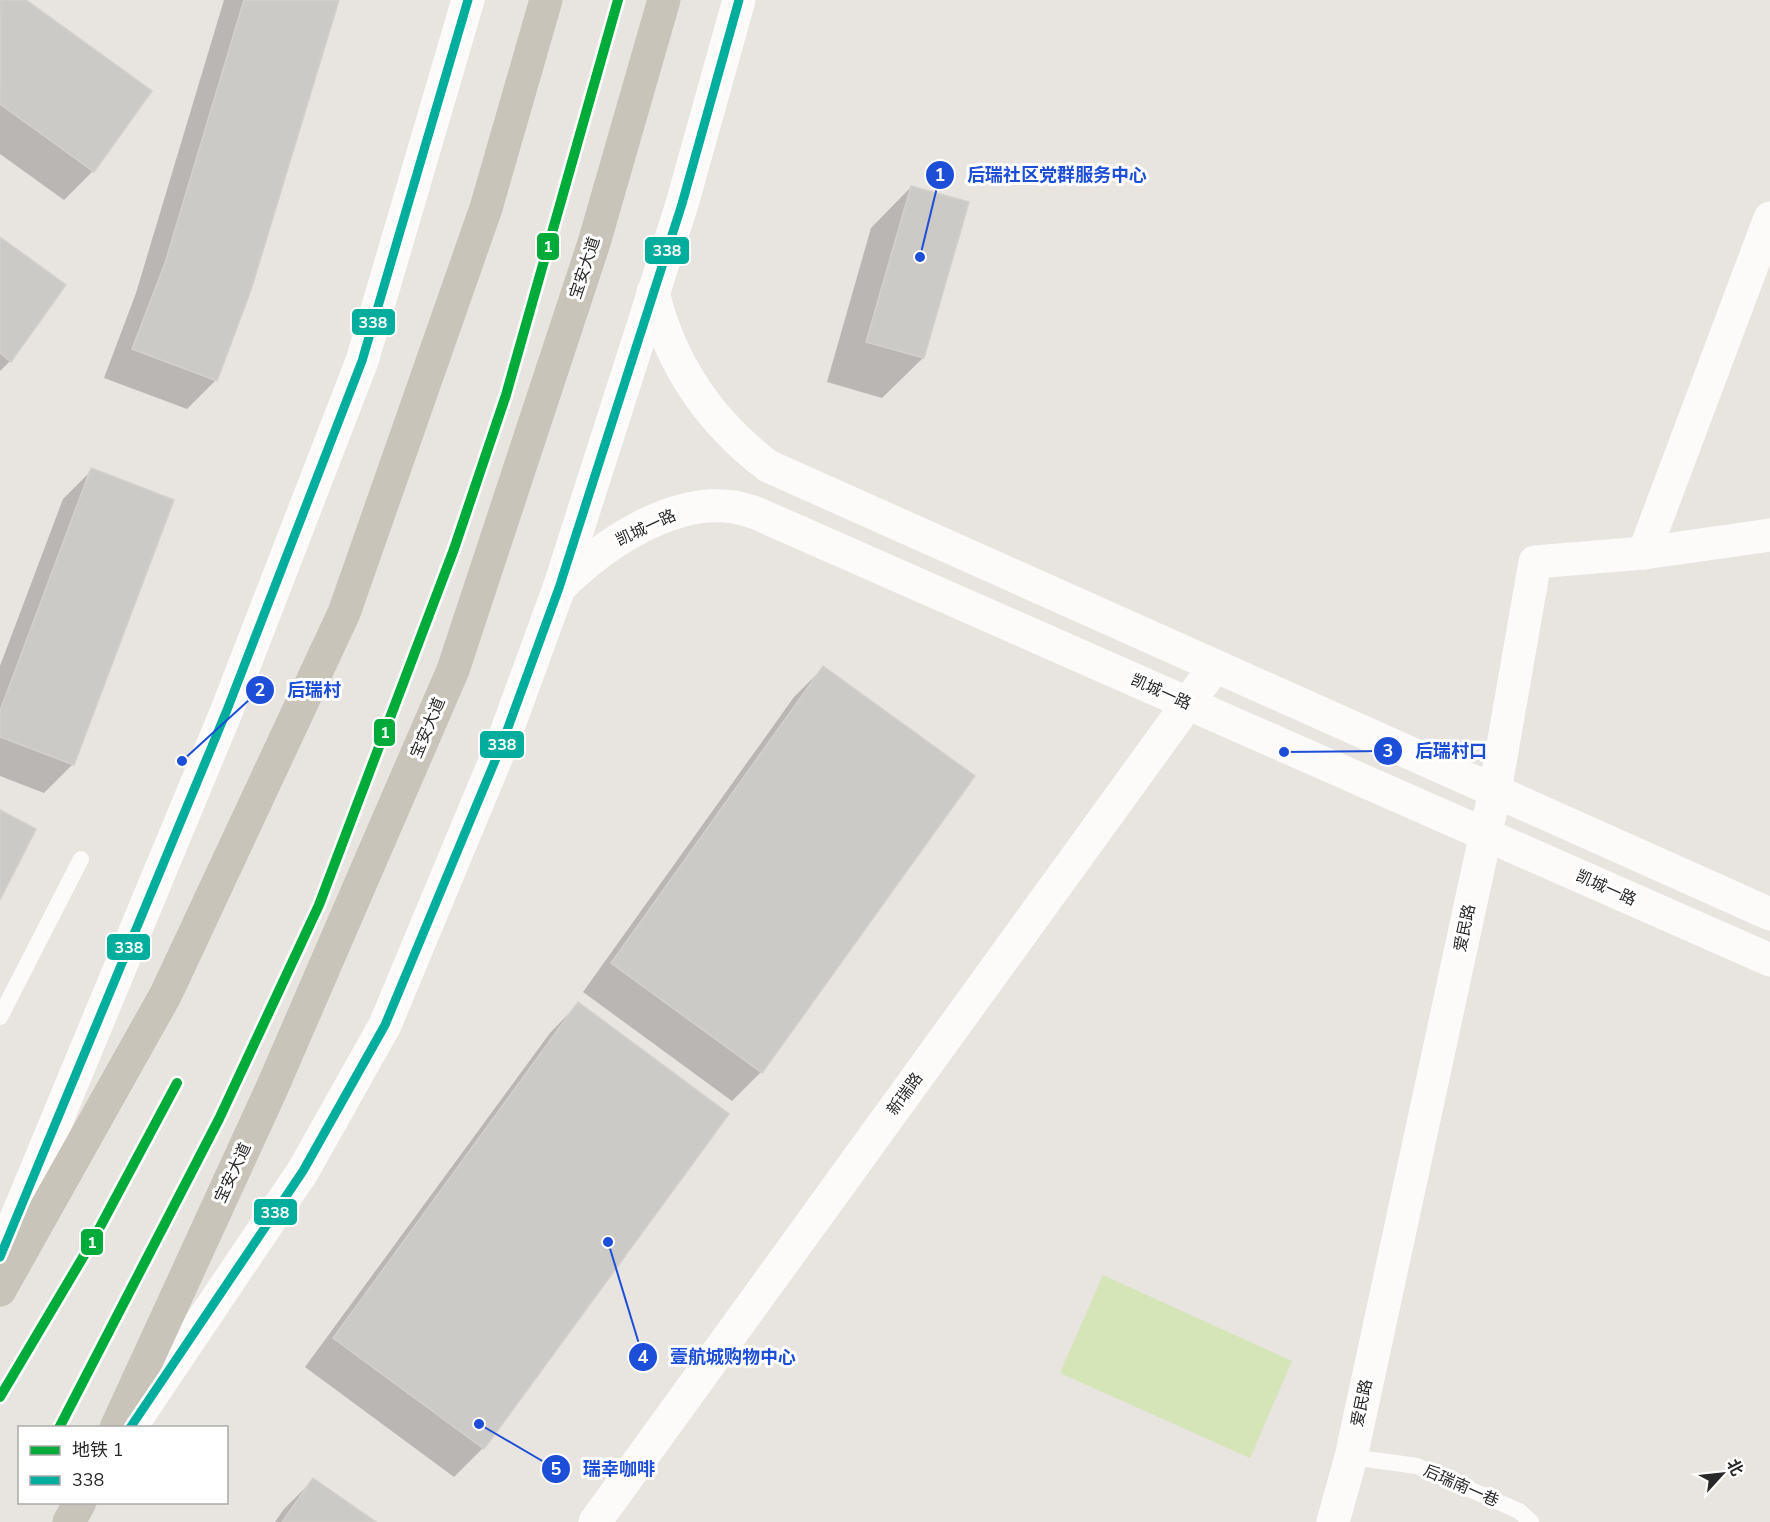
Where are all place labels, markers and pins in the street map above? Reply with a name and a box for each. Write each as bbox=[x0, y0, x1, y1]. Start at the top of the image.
callout: 后瑞社区党群服务中心 bbox=[925, 157, 1159, 193]
callout: 后瑞村 bbox=[245, 672, 353, 708]
callout: 后瑞村口 bbox=[1373, 733, 1499, 769]
callout: 壹航城购物中心 bbox=[628, 1339, 808, 1375]
callout: 瑞幸咖啡 bbox=[541, 1451, 667, 1487]

